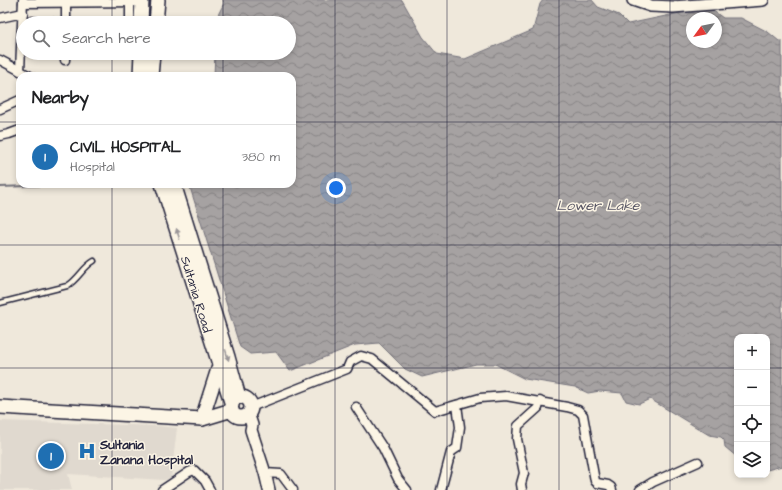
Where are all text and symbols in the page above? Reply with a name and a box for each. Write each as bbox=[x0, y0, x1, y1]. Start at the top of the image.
north arrow bbox=[686, 12, 722, 48]
search box bbox=[16, 16, 296, 60]
icon: search bbox=[30, 27, 52, 49]
text: Search here bbox=[62, 28, 151, 49]
text: Nearby bbox=[32, 86, 89, 110]
text: CIVIL HOSPITAL bbox=[70, 137, 181, 158]
text: 1 bbox=[44, 148, 46, 166]
text: 380 m bbox=[241, 148, 280, 166]
text: Hospital bbox=[70, 158, 115, 176]
your location bbox=[326, 178, 346, 198]
water label: Lower Lake bbox=[557, 196, 641, 216]
one-way arrow bbox=[175, 228, 181, 240]
street label: Sultania Road bbox=[176, 254, 216, 335]
map controls bbox=[734, 334, 770, 478]
button: + bbox=[734, 334, 770, 370]
one-way arrow bbox=[224, 349, 230, 361]
button: − bbox=[734, 370, 770, 406]
button: locate bbox=[734, 406, 770, 442]
place label: Sultania Zanana Hospital bbox=[99, 436, 193, 470]
pin: 1 bbox=[38, 441, 64, 471]
hospital icon: Sultania Zanana Hospital bbox=[77, 441, 97, 461]
button: layers bbox=[734, 442, 770, 478]

